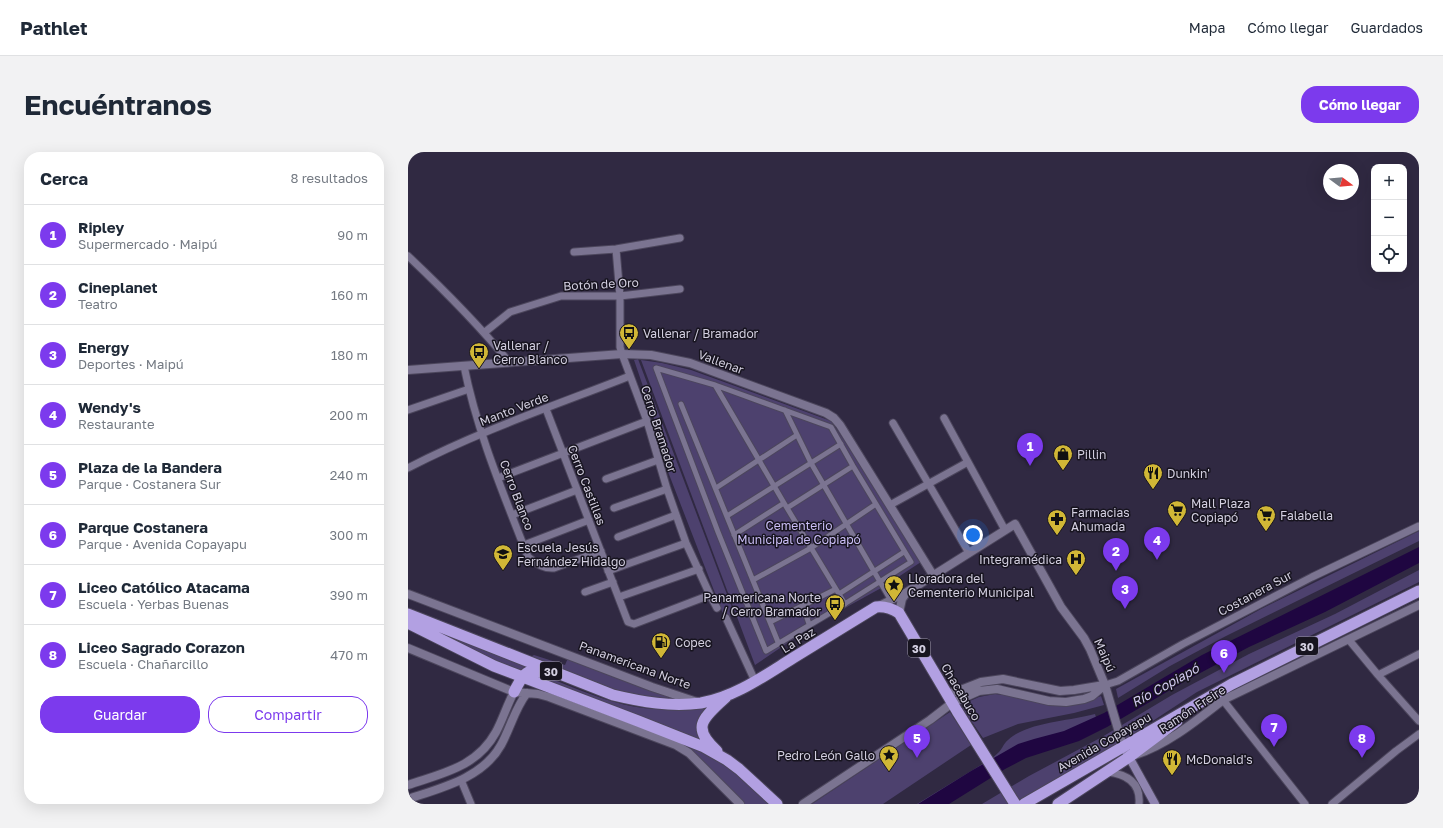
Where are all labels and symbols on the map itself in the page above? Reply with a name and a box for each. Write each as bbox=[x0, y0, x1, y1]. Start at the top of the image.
north arrow bbox=[1323, 164, 1359, 200]
street label: Botón de Oro bbox=[563, 275, 639, 293]
bus stop icon: Vallenar / Bramador bbox=[618, 322, 640, 350]
place label: Vallenar / Bramador bbox=[643, 326, 759, 341]
place label: Vallenar / Cerro Blanco bbox=[493, 338, 567, 367]
bus stop icon: Vallenar / Cerro Blanco bbox=[468, 341, 490, 369]
street label: Vallenar bbox=[696, 347, 746, 377]
street label: Cerro Bramador bbox=[638, 384, 680, 475]
street label: Manto Verde bbox=[477, 389, 551, 429]
pin: 1 bbox=[1017, 433, 1043, 466]
street label: Cerro Castillas bbox=[565, 443, 609, 527]
shop icon: Pillin bbox=[1052, 443, 1074, 471]
place label: Pillin bbox=[1077, 447, 1106, 462]
street label: Cerro Blanco bbox=[497, 458, 537, 532]
restaurant icon: Dunkin' bbox=[1142, 462, 1164, 490]
place label: Dunkin' bbox=[1167, 466, 1210, 481]
place label: Mall Plaza Copiapó bbox=[1191, 496, 1250, 525]
supermarket icon: Mall Plaza Copiapó bbox=[1166, 499, 1188, 527]
supermarket icon: Falabella bbox=[1255, 504, 1277, 532]
place label: Farmacias Ahumada bbox=[1071, 505, 1130, 534]
pharmacy icon: Farmacias Ahumada bbox=[1046, 508, 1068, 536]
place label: Falabella bbox=[1280, 508, 1333, 523]
park label: Cementerio Municipal de Copiapó bbox=[737, 518, 861, 547]
your location bbox=[963, 525, 983, 545]
pin: 4 bbox=[1144, 527, 1170, 560]
pin: 2 bbox=[1103, 538, 1129, 571]
place label: Escuela Jesús Fernández Hidalgo bbox=[517, 540, 625, 569]
school or university icon: Escuela Jesús Fernández Hidalgo bbox=[492, 543, 514, 571]
hospital icon: Integramédica bbox=[1065, 548, 1087, 576]
place label: Integramédica bbox=[979, 552, 1062, 567]
street label: Costanera Sur bbox=[1215, 567, 1295, 619]
place label: Lloradora del Cementerio Municipal bbox=[908, 571, 1034, 600]
place icon: Lloradora del Cementerio Municipal bbox=[883, 574, 905, 602]
pin: 3 bbox=[1112, 576, 1138, 609]
place label: Panamericana Norte / Cerro Bramador bbox=[703, 590, 821, 619]
bus stop icon: Panamericana Norte / Cerro Bramador bbox=[824, 593, 846, 621]
street label: La Paz bbox=[778, 624, 818, 656]
fuel station icon: Copec bbox=[650, 631, 672, 659]
place label: Copec bbox=[675, 635, 712, 650]
street label: Maipú bbox=[1091, 636, 1119, 674]
road number: 30 bbox=[1296, 637, 1318, 655]
street label: Panamericana Norte bbox=[577, 638, 693, 692]
road number: 30 bbox=[908, 639, 930, 657]
pin: 6 bbox=[1211, 640, 1237, 673]
water label: Río Copiapó bbox=[1128, 659, 1203, 710]
street label: Chacabuco bbox=[938, 661, 984, 723]
road number: 30 bbox=[540, 662, 562, 680]
street label: Ramón Freire bbox=[1156, 682, 1228, 736]
street label: Avenida Copayapu bbox=[1055, 709, 1153, 775]
pin: 7 bbox=[1261, 714, 1287, 747]
pin: 5 bbox=[904, 725, 930, 758]
pin: 8 bbox=[1349, 725, 1375, 758]
place icon: Pedro León Gallo bbox=[878, 744, 900, 772]
place label: Pedro León Gallo bbox=[777, 748, 875, 763]
restaurant icon: McDonald's bbox=[1161, 748, 1183, 776]
place label: McDonald's bbox=[1186, 752, 1253, 767]

